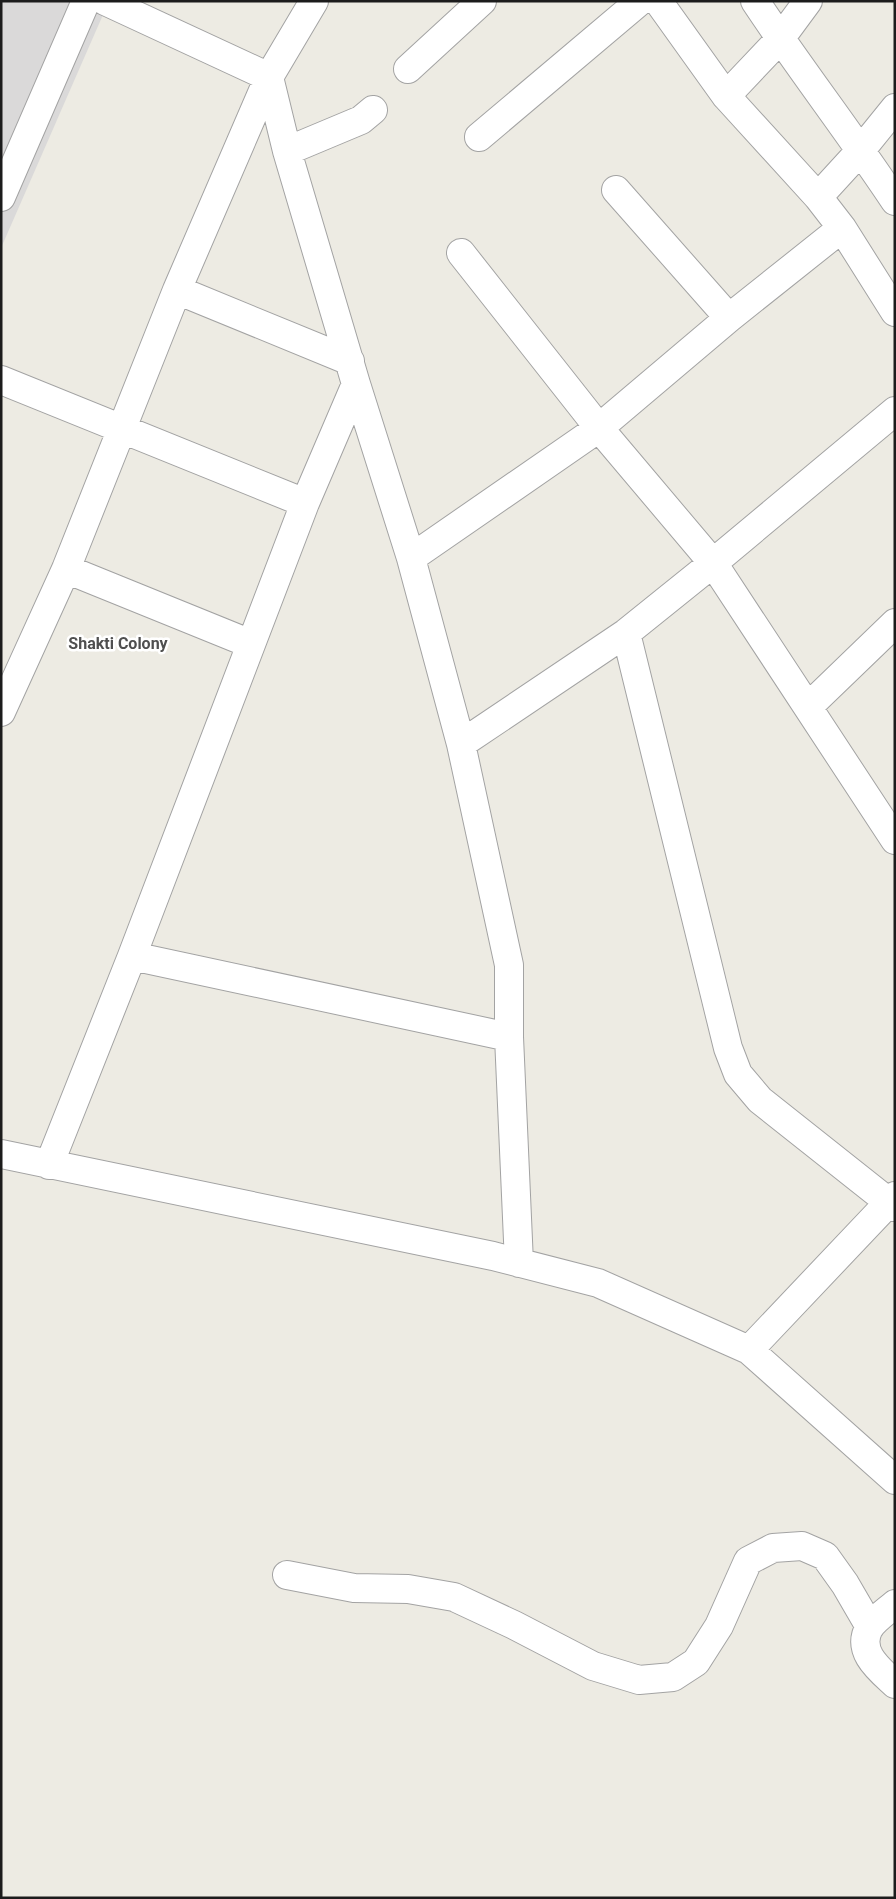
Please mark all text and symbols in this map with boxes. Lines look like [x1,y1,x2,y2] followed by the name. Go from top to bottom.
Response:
[68,634,169,653] district label: Shakti Colony

